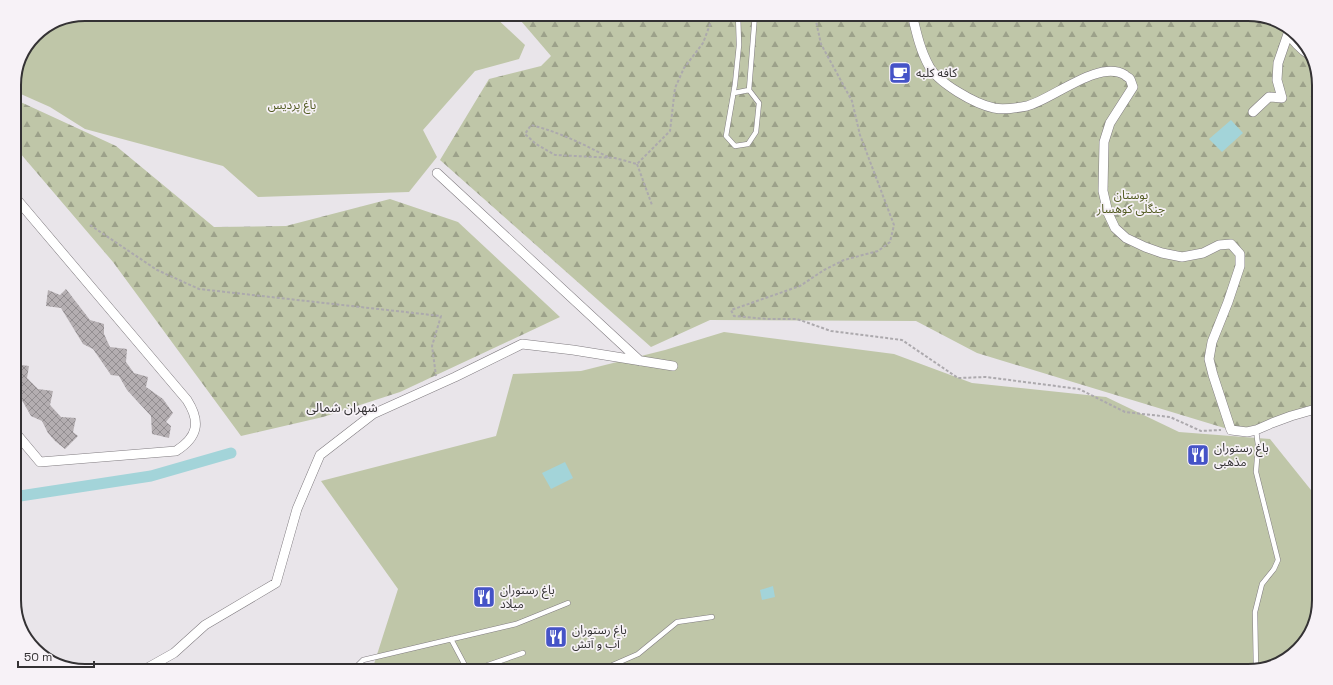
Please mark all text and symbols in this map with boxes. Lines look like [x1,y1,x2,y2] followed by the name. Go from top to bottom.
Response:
[887,60,913,86] cafe icon: کافه کلبه
[916,65,958,81] place label: کافه کلبه
[268,97,316,114] park label: باغ پردیس
[1096,187,1165,217] park label: بوستان جنگلی کوهسار
[306,399,378,416] district label: شهران شمالی
[1214,440,1269,470] place label: باغ رستوران مذهبی
[1185,442,1211,468] restaurant icon: باغ رستوران مذهبی
[500,582,555,612] place label: باغ رستوران میلاد
[471,584,497,610] restaurant icon: باغ رستوران میلاد
[572,622,627,652] place label: باغ رستوران آب و آتش
[543,624,569,650] restaurant icon: باغ رستوران آب و آتش
[18,643,94,669] scale bar
[24,649,52,665] text: 50 m

